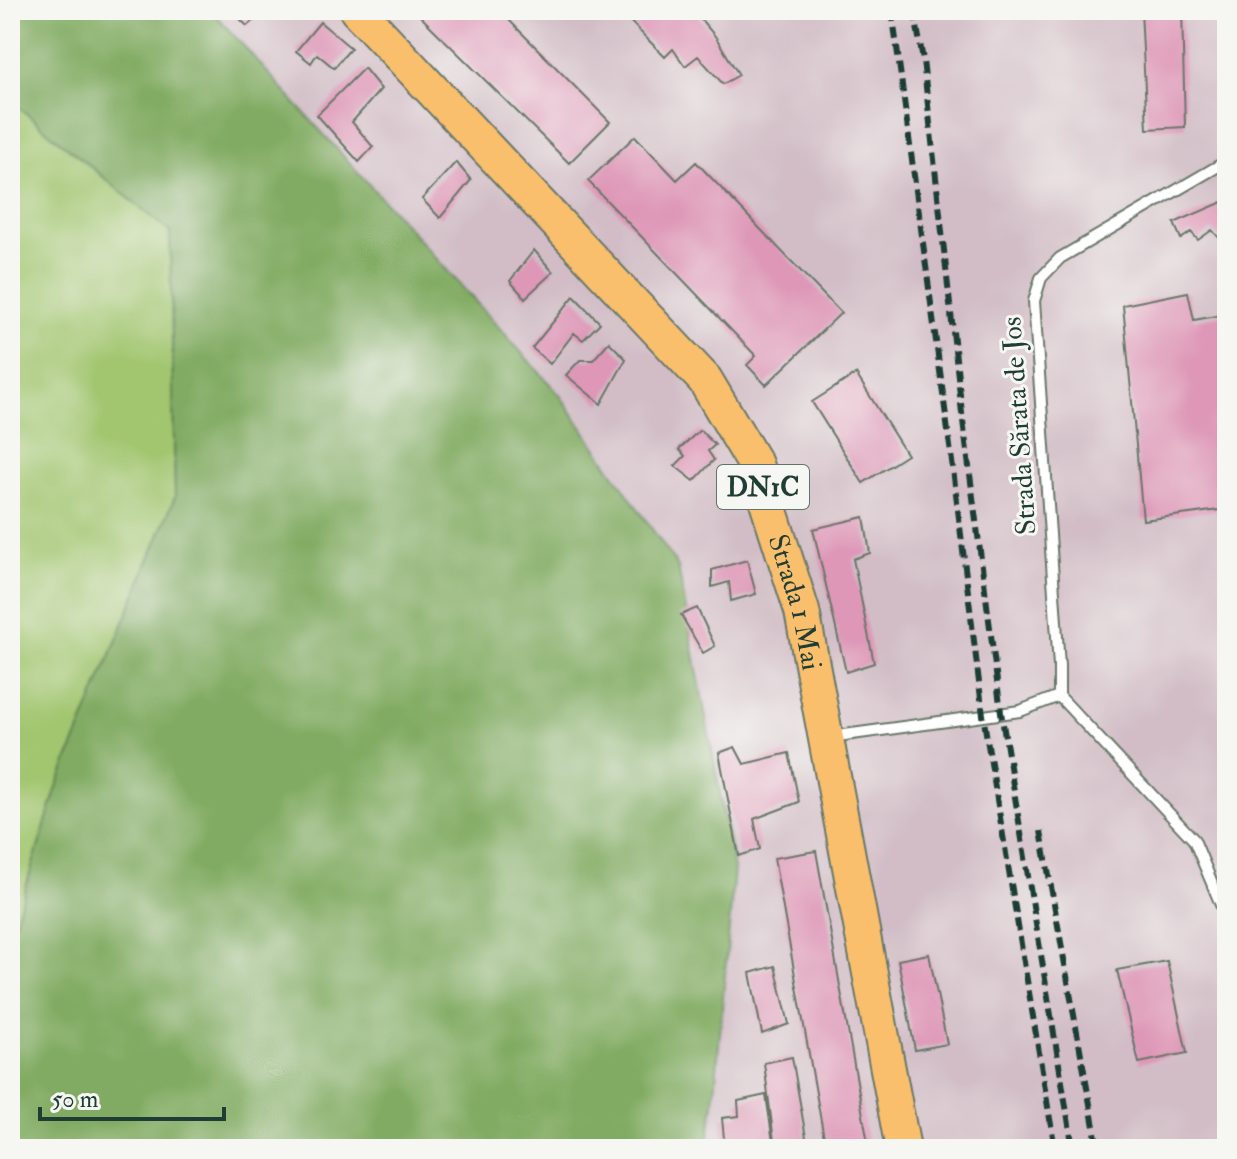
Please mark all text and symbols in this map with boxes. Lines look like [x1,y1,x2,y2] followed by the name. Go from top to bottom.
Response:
[994,316,1045,536] street label: Strada Sărata de Jos
[717,465,809,509] road number: DN1C
[760,530,829,673] street label: Strada 1 Mai
[40,1071,224,1121] scale bar
[52,1084,99,1115] text: 50 m

